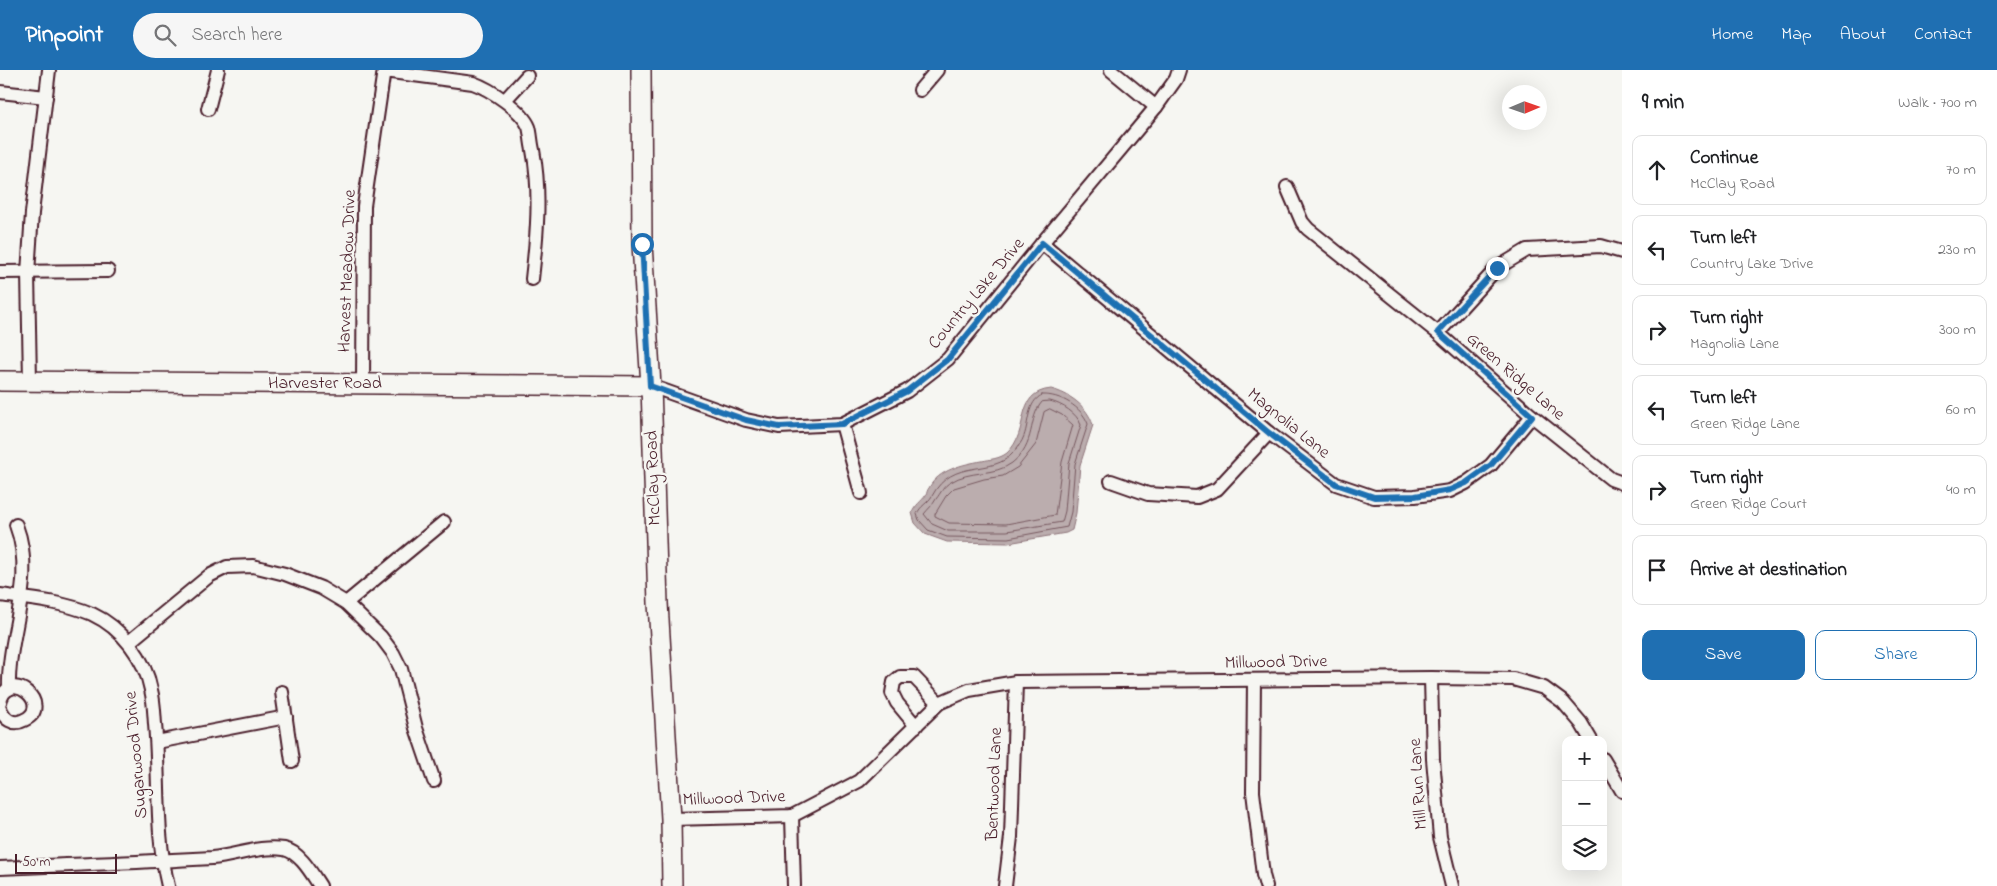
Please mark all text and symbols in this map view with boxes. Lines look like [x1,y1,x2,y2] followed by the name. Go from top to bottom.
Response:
[133,13,483,58] search box
[25,18,103,53] text: Pinpoint
[151,21,179,49] icon: search
[191,22,282,49] text: Search here
[1712,22,1753,48] text: Home
[1781,22,1812,48] text: Map
[1840,22,1886,48] text: About
[1914,22,1972,48] text: Contact
[1502,85,1547,130] north arrow
[1642,88,1684,118] text: 9 min
[1898,91,1977,115] text: Walk · 700 m
[1690,145,1758,172] text: Continue
[1643,156,1671,184] icon: ahead
[1946,158,1976,182] text: 70 m
[1690,172,1775,196] text: McClay Road
[332,188,364,353] street label: Harvest Meadow Drive
[1690,225,1757,252] text: Turn left
[922,232,1032,356] street label: Country Lake Drive
[631,233,654,256] route start
[1643,236,1671,264] icon: left
[1938,238,1976,262] text: 230 m
[1690,252,1813,276] text: Country Lake Drive
[1486,257,1509,280] route end
[1690,305,1763,332] text: Turn right
[1643,316,1671,344] icon: right
[1939,318,1976,342] text: 300 m
[1459,327,1571,429] street label: Green Ridge Lane
[1690,332,1779,356] text: Magnolia Lane
[268,371,382,397] street label: Harvester Road
[1240,382,1336,467] street label: Magnolia Lane
[1690,385,1757,412] text: Turn left
[1643,396,1671,424] icon: left
[1946,398,1976,422] text: 60 m
[1690,412,1800,436] text: Green Ridge Lane
[639,430,669,526] street label: McClay Road
[1690,465,1763,492] text: Turn right
[1643,476,1671,504] icon: right
[1946,478,1976,502] text: 40 m
[1690,492,1807,516] text: Green Ridge Court
[1643,556,1671,584] icon: arrive
[1690,557,1847,584] text: Arrive at destination
[1642,630,1805,680] button: Save
[1815,630,1977,680] button: Share
[1224,649,1329,677] street label: Millwood Drive
[118,689,157,820] street label: Sugarwood Drive
[980,726,1010,842] street label: Bentwood Lane
[1403,736,1435,831] street label: Mill Run Lane
[1562,736,1607,871] map controls
[1562,736,1607,781] button: +
[1562,781,1607,826] button: −
[682,784,787,814] street label: Millwood Drive
[1562,826,1607,871] button: layers
[15,851,118,874] scale bar
[22,852,50,873] text: 50 m

